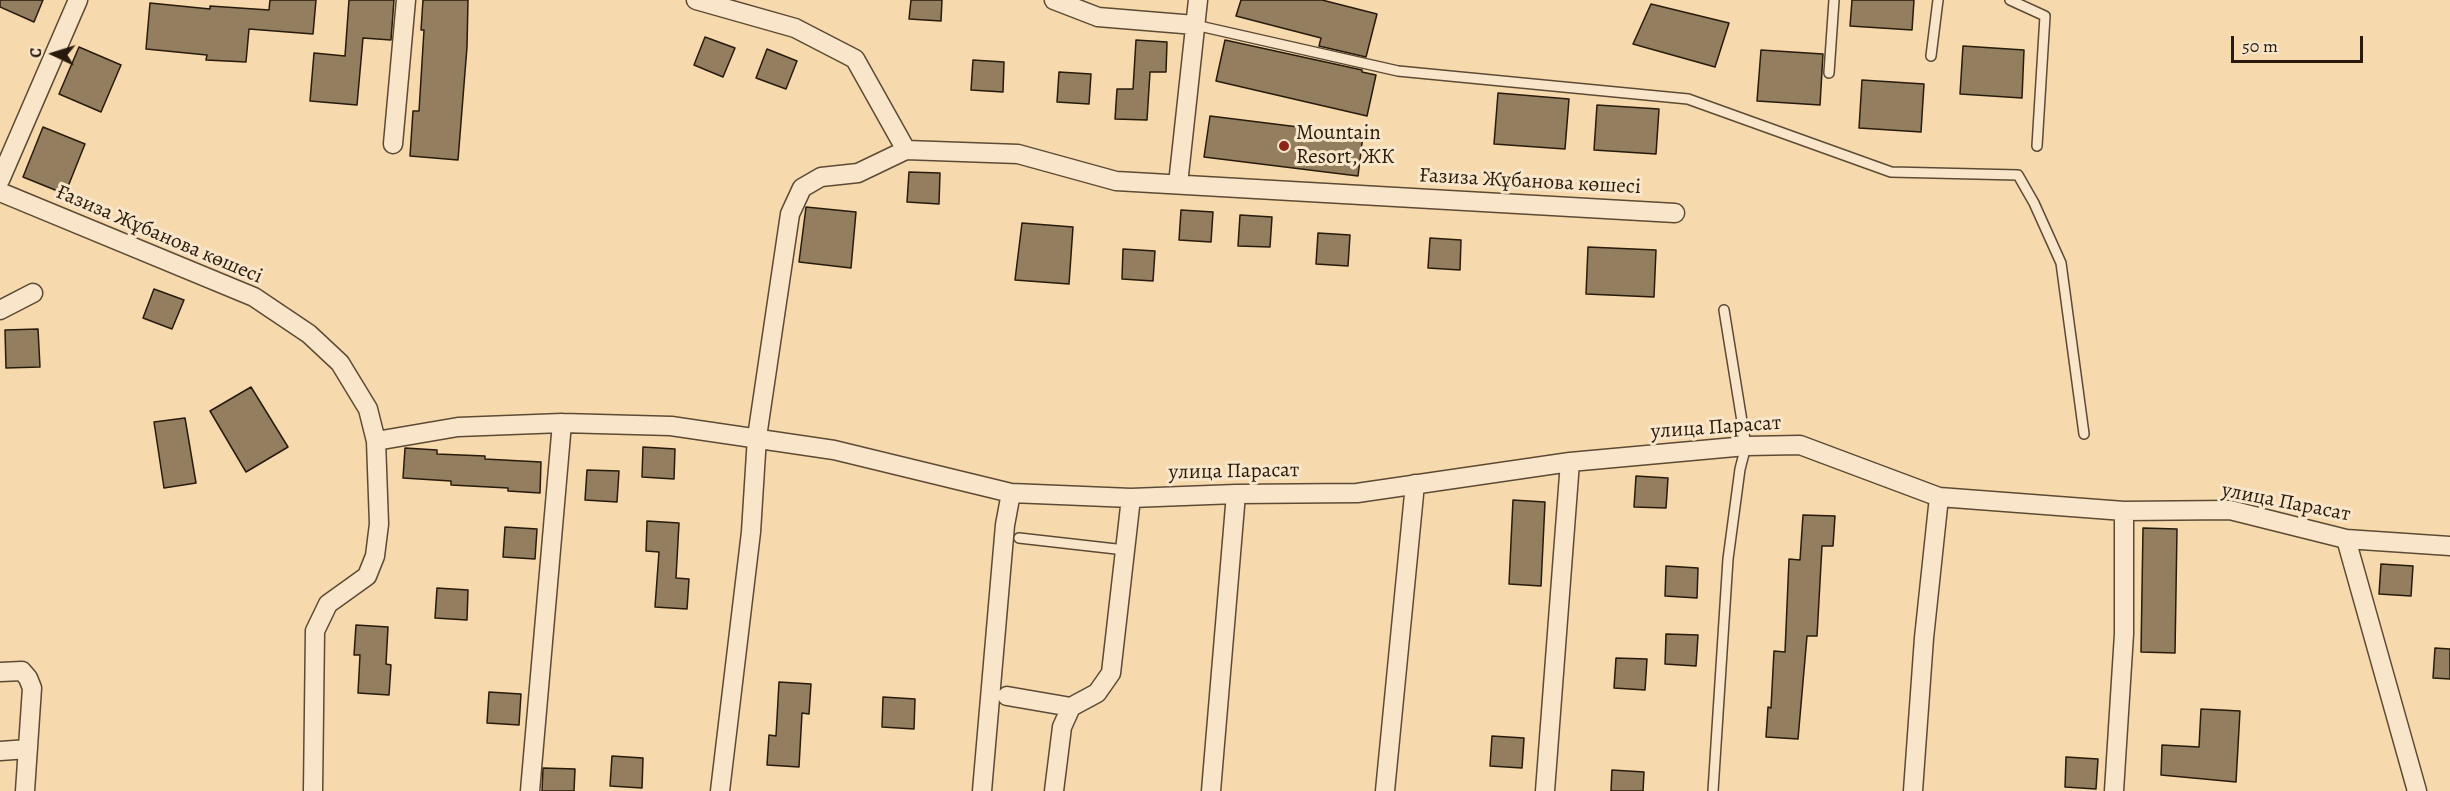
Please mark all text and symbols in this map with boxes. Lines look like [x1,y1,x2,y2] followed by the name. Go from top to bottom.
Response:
[24,24,84,84] north arrow
[2234,24,2366,62] scale bar
[2242,34,2278,58] text: 50 m
[25,47,47,58] text: С
[1296,121,1394,171] place label: Mountain Resort, ЖК
[1277,139,1291,153] marker: Mountain Resort, ЖК
[1418,164,1642,200] street label: Ғазиза Жұбанова көшесі
[52,180,266,290] street label: Ғазиза Жұбанова көшесі
[1650,411,1782,445] street label: улица Парасат
[1169,458,1299,486] street label: улица Парасат
[2220,478,2352,528] street label: улица Парасат

